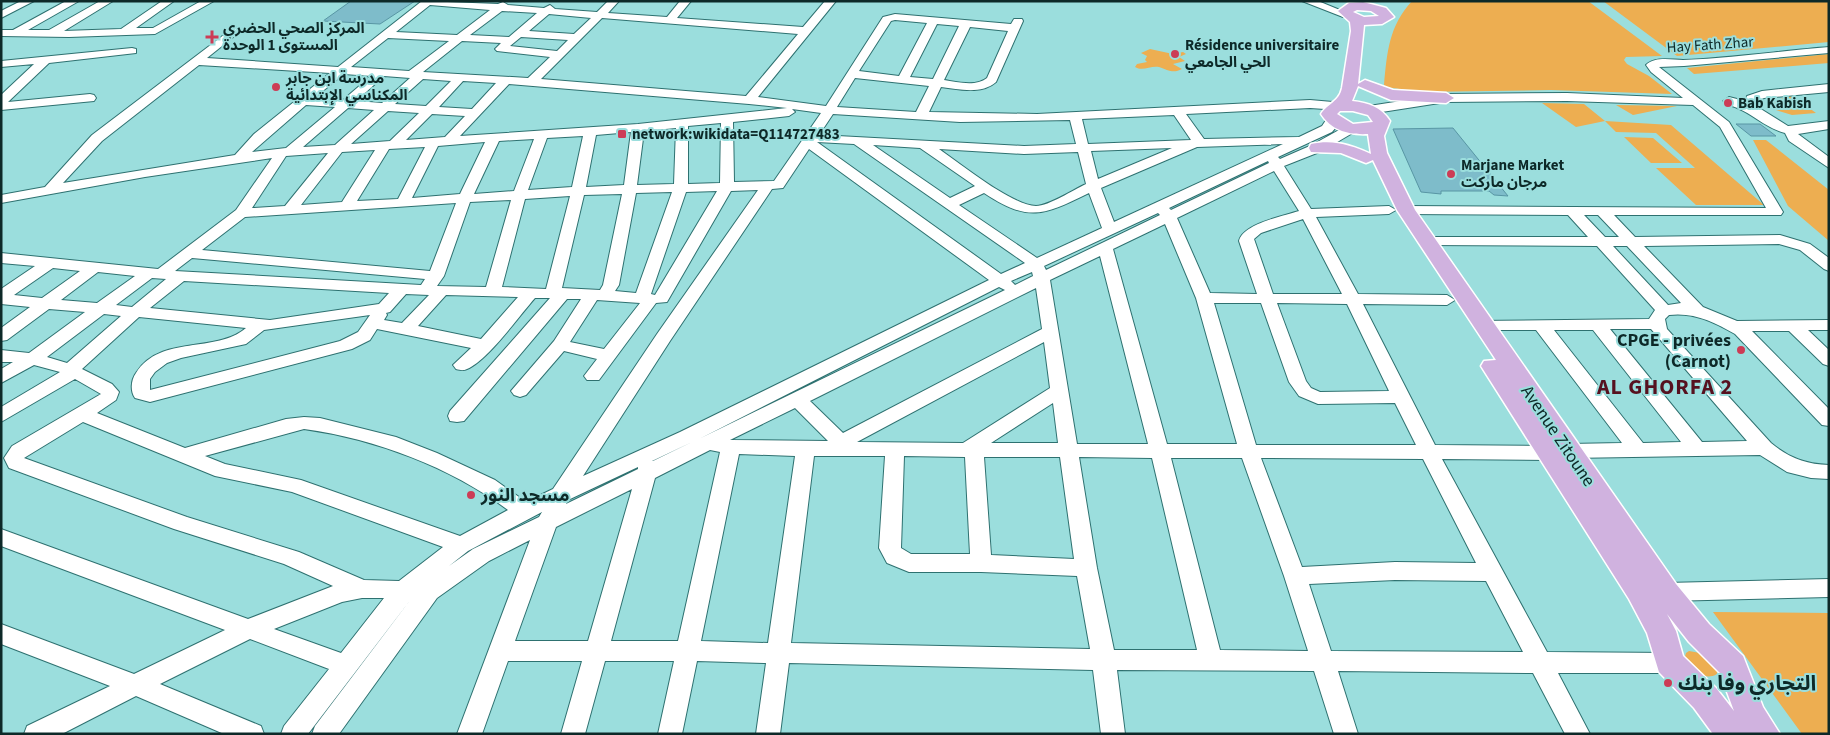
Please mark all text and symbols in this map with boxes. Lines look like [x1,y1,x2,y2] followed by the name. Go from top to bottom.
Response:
[223,18,365,56] place label: المركز الصحي الحضري المستوى 1 الوحدة
[205,30,219,44] marker: المركز الصحي الحضري المستوى 1 الوحدة
[1666,31,1755,59] street label: Hay Fath Zhar
[1185,35,1340,73] place label: Résidence universitaire الحي الجامعي
[1169,48,1181,60] marker: Résidence universitaire الحي الجامعي
[285,68,408,106] place label: مدرسة ابن جابر المكناسي الإبتدائية
[270,81,282,93] marker: مدرسة ابن جابر المكناسي الإبتدائية
[1738,93,1812,114] place label: Bab Kabish
[1722,97,1734,109] marker: Bab Kabish
[632,124,840,145] place label: network:wikidata=Q114727483
[616,128,628,140] marker: network:wikidata=Q114727483
[1461,155,1564,193] place label: Marjane Market مرجان ماركت
[1445,168,1457,180] marker: Marjane Market مرجان ماركت
[1617,328,1731,374] place label: CPGE - privées (Carnot)
[1735,344,1747,356] marker: CPGE - privées (Carnot)
[1596,371,1733,403] district label: AL GHORFA 2
[1515,380,1601,492] street label: Avenue Zitoune
[480,483,569,508] place label: مسجد النور
[465,489,477,501] marker: مسجد النور
[1678,668,1816,700] place label: التجاري وفا بنك
[1662,677,1674,689] marker: التجاري وفا بنك

